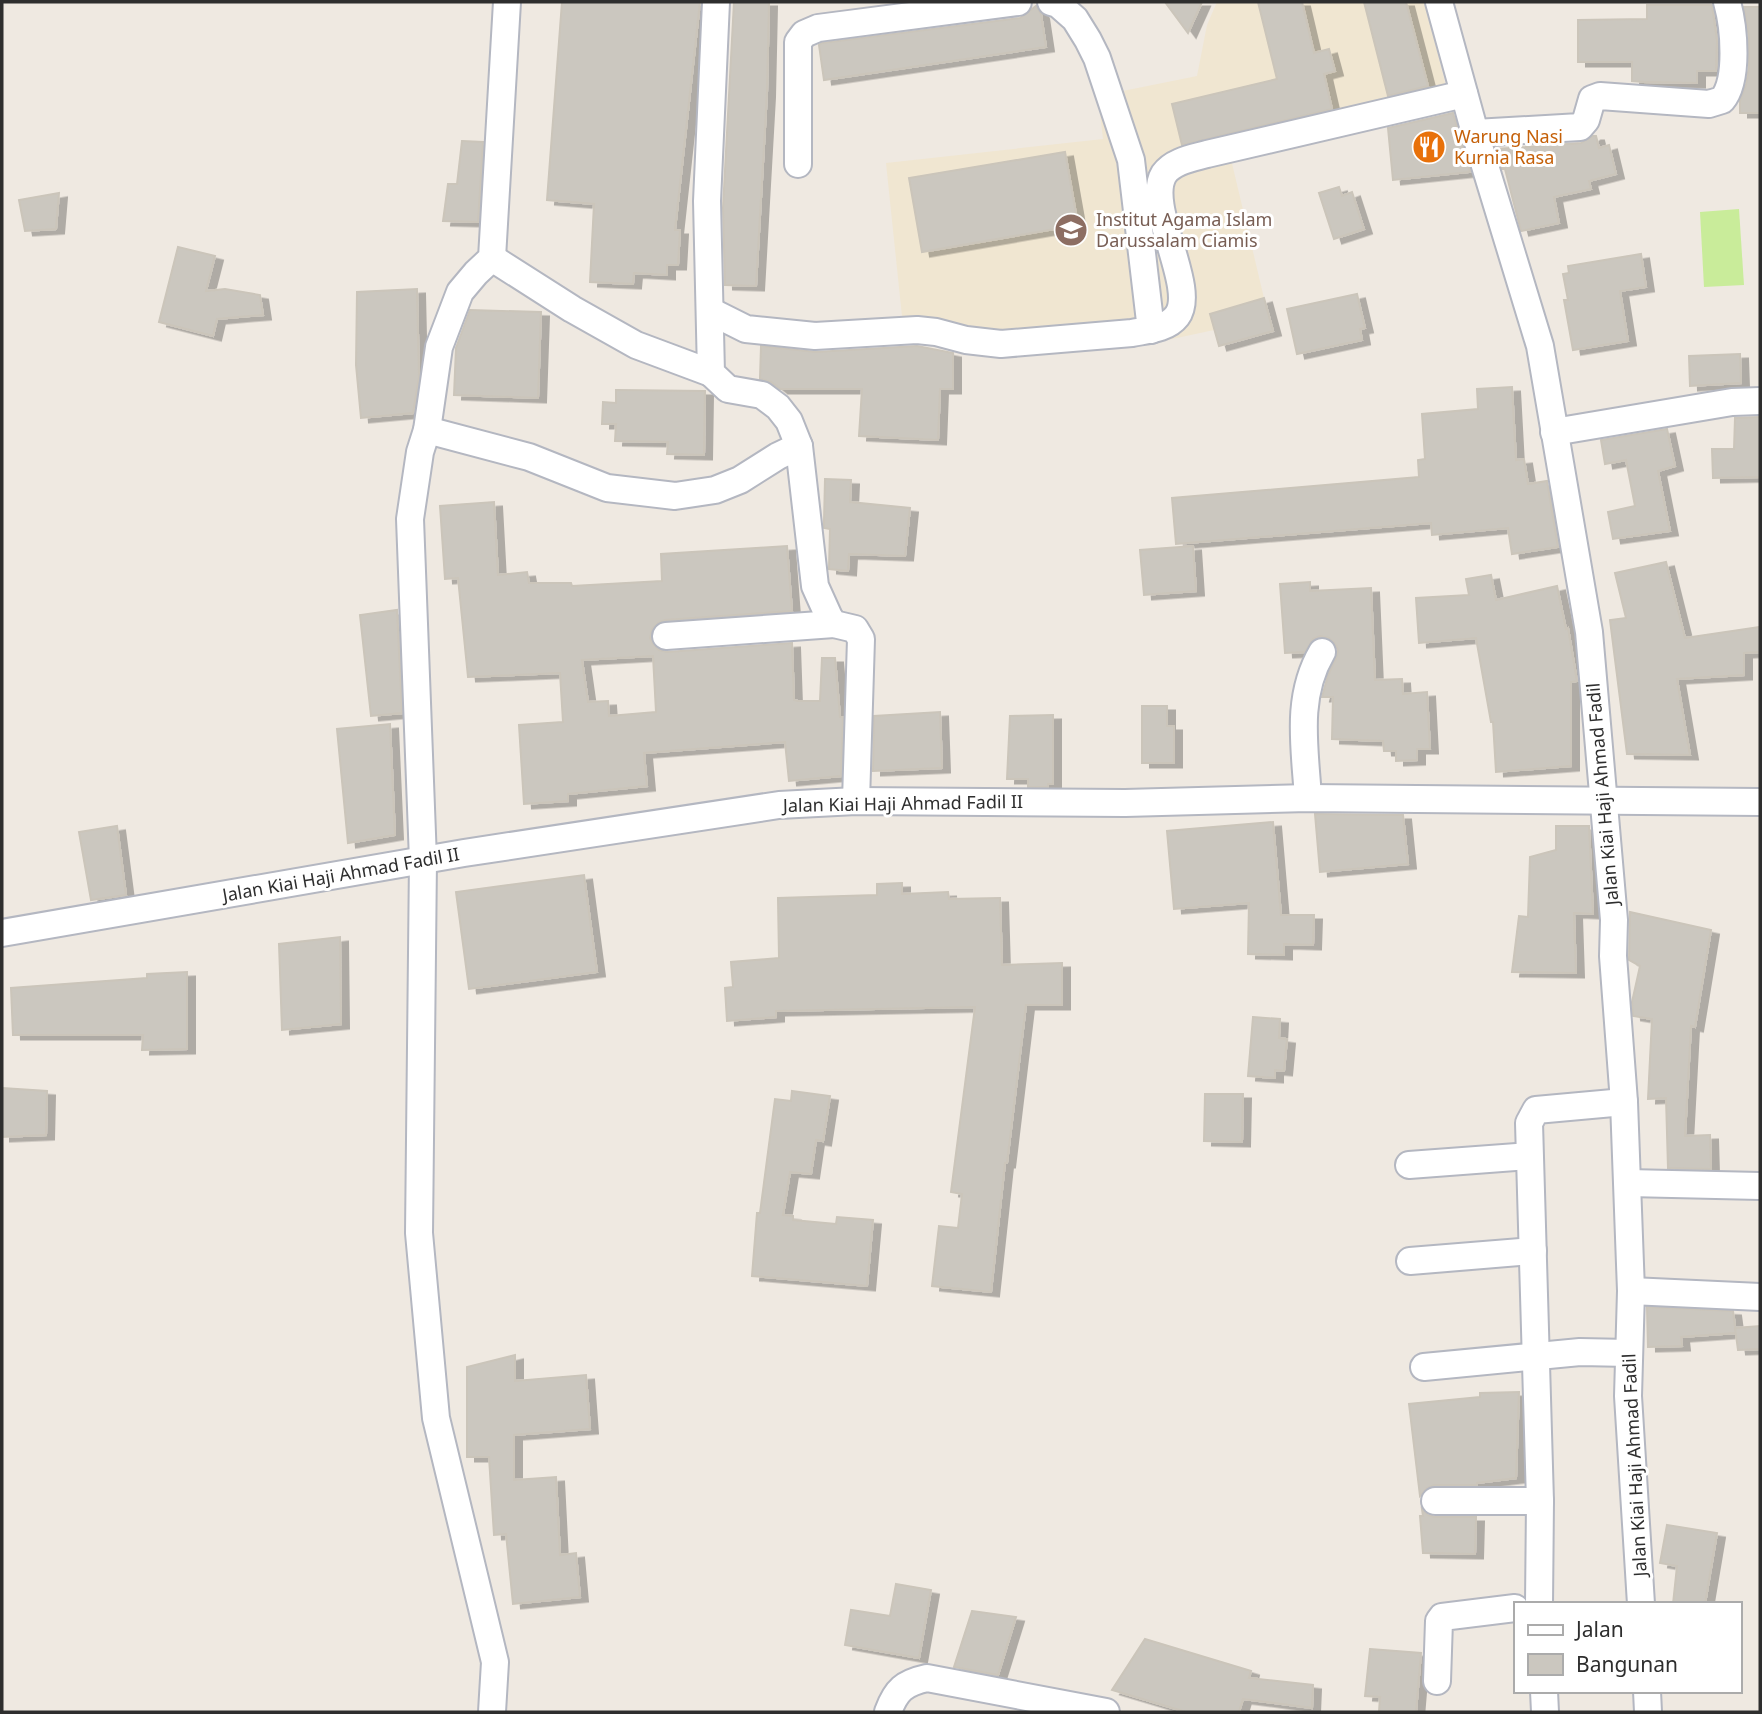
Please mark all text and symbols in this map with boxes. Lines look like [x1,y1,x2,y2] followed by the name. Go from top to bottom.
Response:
[1454,124,1563,169] place label: Warung Nasi Kurnia Rasa
[1410,128,1448,166] restaurant icon: Warung Nasi Kurnia Rasa
[1096,207,1272,252] place label: Institut Agama Islam Darussalam Ciamis
[1052,211,1090,249] school or university icon: Institut Agama Islam Darussalam Ciamis
[1580,682,1624,908] street label: Jalan Kiai Haji Ahmad Fadil
[781,789,1023,817] street label: Jalan Kiai Haji Ahmad Fadil II
[219,841,461,907] street label: Jalan Kiai Haji Ahmad Fadil II
[1616,1353,1652,1579] street label: Jalan Kiai Haji Ahmad Fadil
[1514,1602,1741,1693] legend
[1574,1615,1624,1643] text: Jalan
[1576,1650,1678,1678] text: Bangunan

